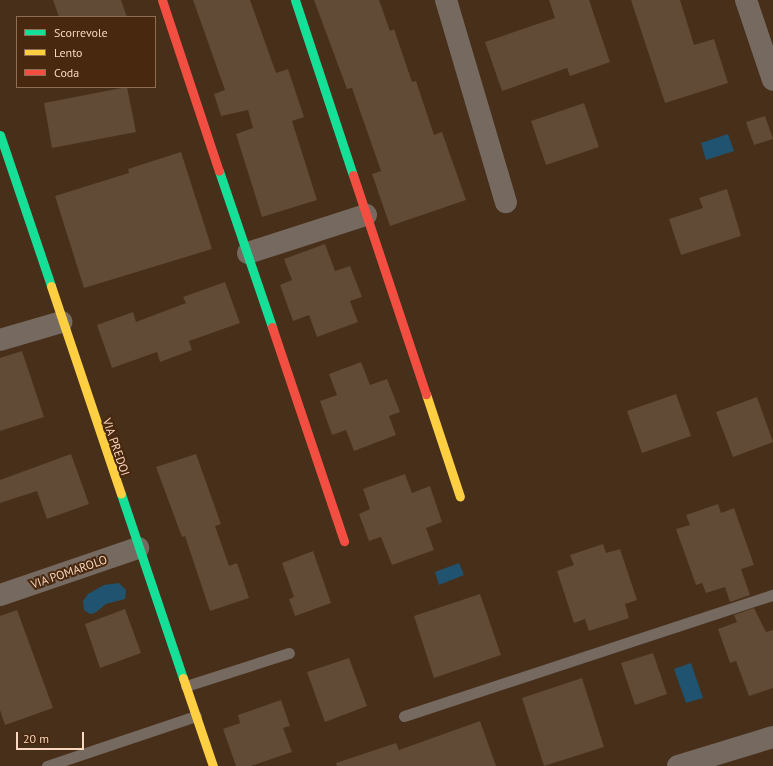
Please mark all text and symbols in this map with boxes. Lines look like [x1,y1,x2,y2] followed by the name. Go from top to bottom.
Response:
[16,16,156,88] legend
[54,25,108,40] text: Scorrevole
[54,45,83,60] text: Lento
[54,65,79,80] text: Coda
[99,416,133,478] street label: VIA PREDOI
[29,552,109,592] street label: VIA POMAROLO
[18,724,86,750] scale bar
[23,731,49,746] text: 20 m

